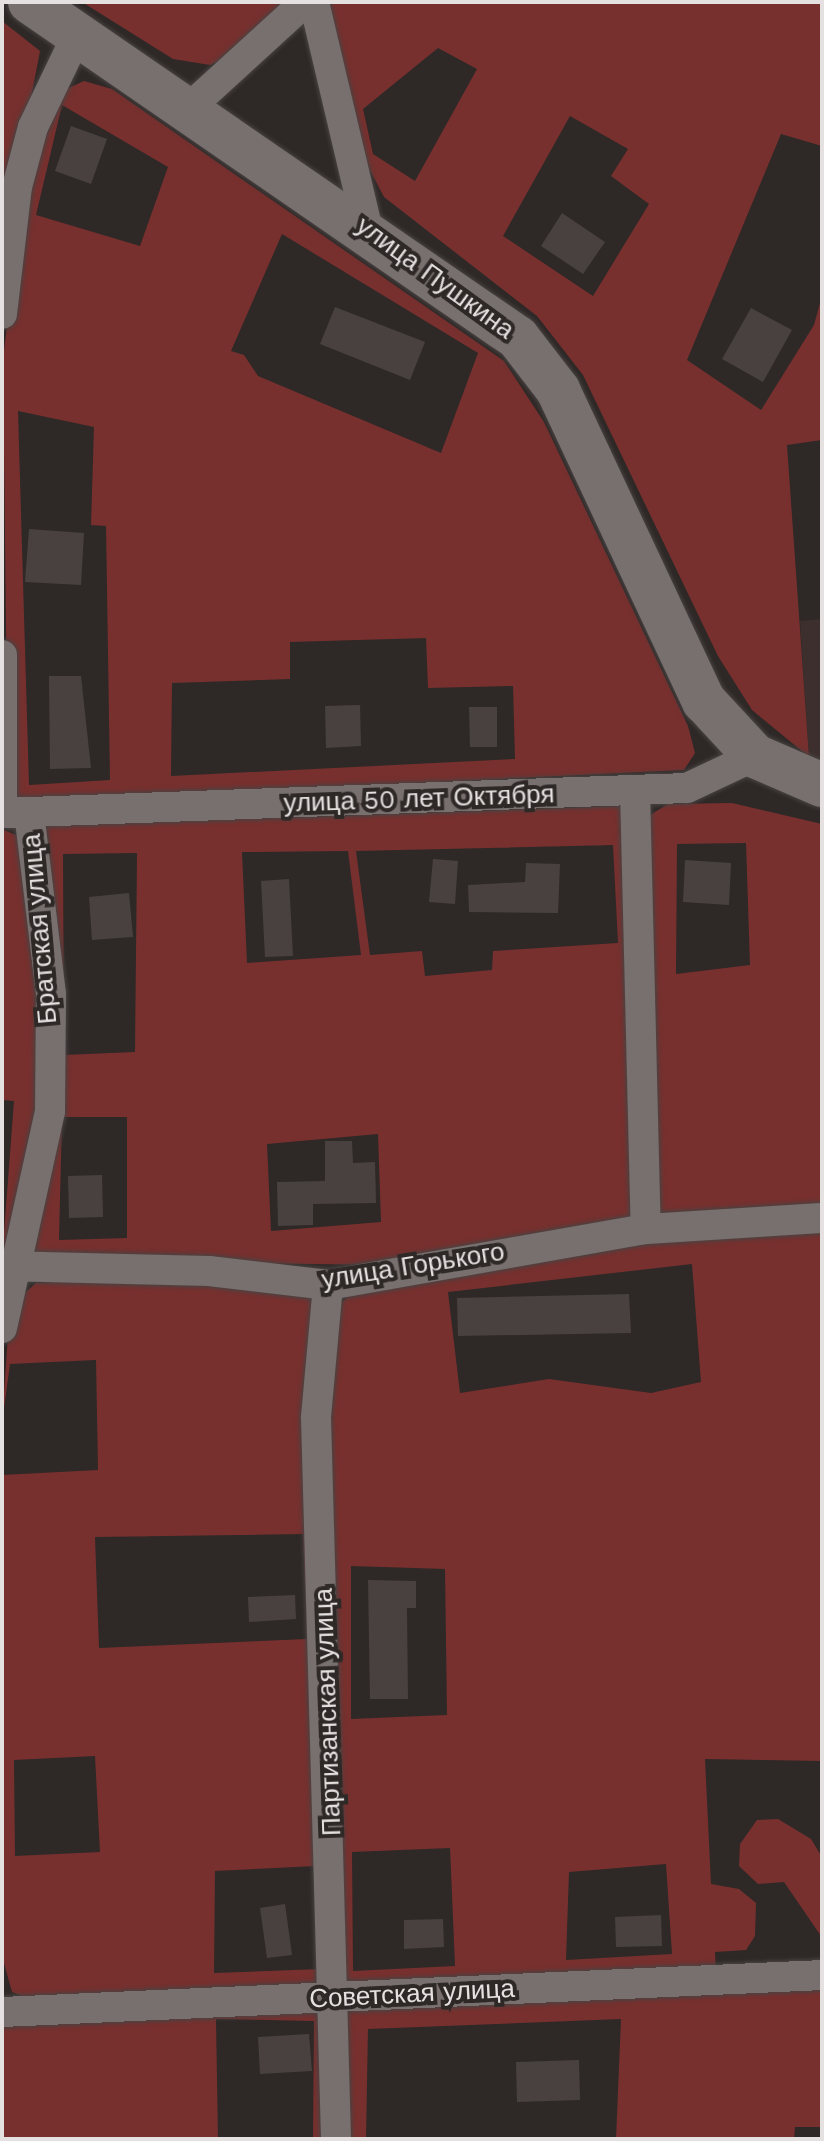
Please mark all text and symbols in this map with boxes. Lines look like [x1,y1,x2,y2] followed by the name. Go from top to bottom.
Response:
[350,210,520,346] street label: улица Пушкина
[283,779,555,819] street label: улица 50 лет Октября
[16,833,64,1025] street label: Братская улица
[319,1236,507,1296] street label: улица Горького
[308,1588,348,1836] street label: Партизанская улица
[308,1973,516,2015] street label: Советская улица

